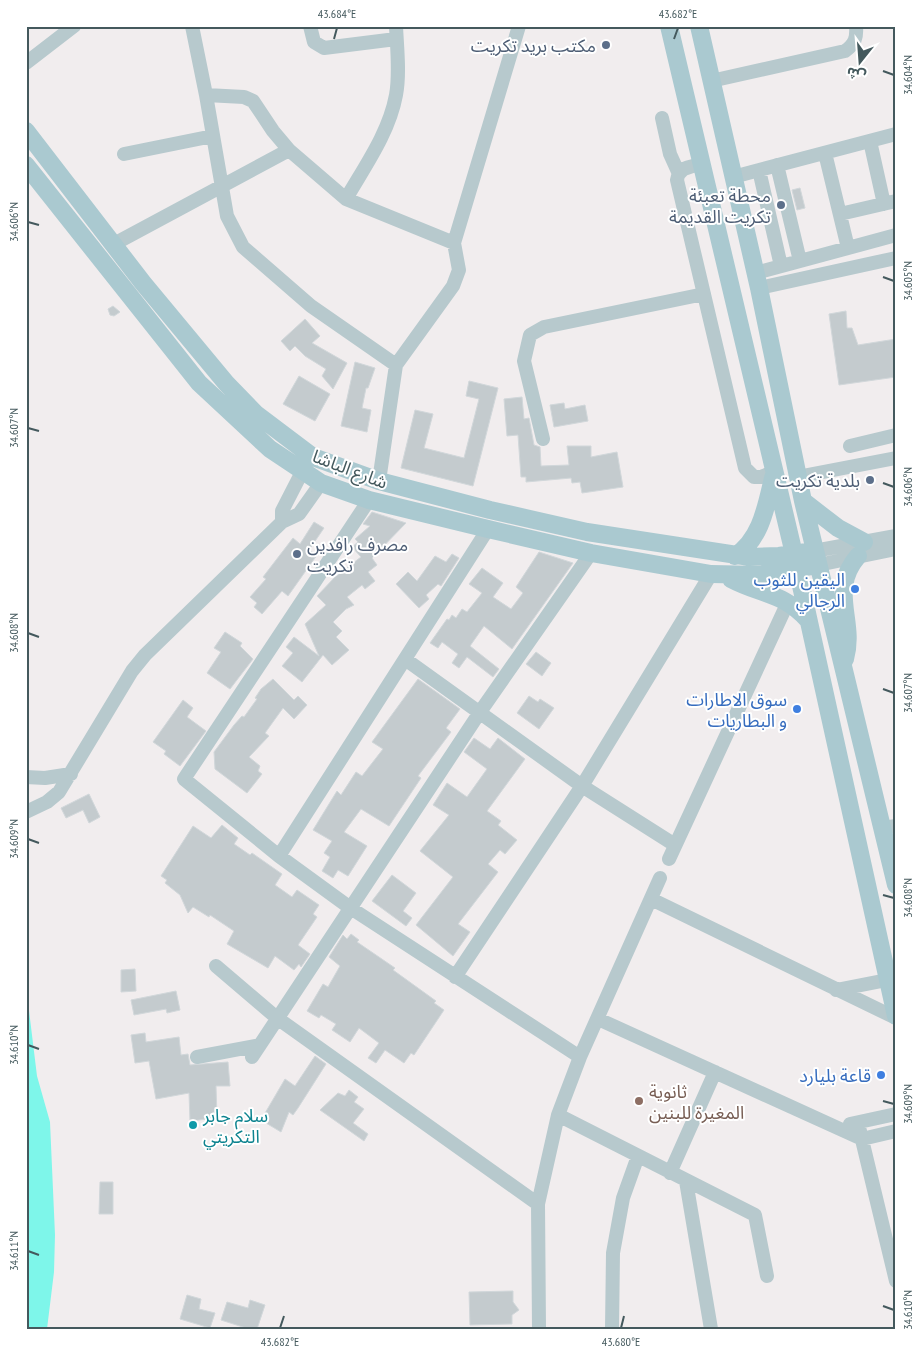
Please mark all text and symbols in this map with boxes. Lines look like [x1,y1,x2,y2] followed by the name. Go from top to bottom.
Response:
[318,6,356,21] text: 43.684°E
[659,6,697,21] text: 43.682°E
[471,34,596,57] place label: مكتب بريد تكريت
[834,38,884,88] north arrow
[600,39,612,51] marker: مكتب بريد تكريت
[900,55,915,95] text: 34.604°N
[844,63,868,86] text: ش
[669,184,771,228] place label: محطة تعبئة تكريت القديمة
[775,199,787,211] marker: محطة تعبئة تكريت القديمة
[6,202,21,242] text: 34.606°N
[900,261,915,301] text: 34.605°N
[6,408,21,448] text: 34.607°N
[308,444,391,497] street label: شارع الباشا
[900,467,915,507] text: 34.606°N
[776,469,860,492] place label: بلدية تكريت
[864,474,876,486] marker: بلدية تكريت
[307,533,408,577] place label: مصرف رافدين تكريت
[291,548,303,560] marker: مصرف رافدين تكريت
[754,568,845,614] place label: اليقين للثوب الرجالي
[849,583,861,595] marker: اليقين للثوب الرجالي
[6,613,21,653] text: 34.608°N
[900,673,915,713] text: 34.607°N
[686,688,787,732] place label: سوق الاطارات و البطاريات
[791,703,803,715] marker: سوق الاطارات و البطاريات
[6,819,21,859] text: 34.609°N
[900,878,915,918] text: 34.608°N
[6,1025,21,1065] text: 34.610°N
[799,1064,871,1087] place label: قاعة بليارد
[875,1069,887,1081] marker: قاعة بليارد
[649,1080,744,1124] place label: ثانوية المغيرة للبنين
[900,1084,915,1124] text: 34.609°N
[633,1095,645,1107] marker: ثانوية المغيرة للبنين
[202,1104,268,1150] place label: سلام جابر التكريتي
[187,1119,199,1131] marker: سلام جابر التكريتي
[6,1231,21,1271] text: 34.611°N
[900,1290,915,1330] text: 34.610°N
[261,1334,299,1349] text: 43.682°E
[602,1334,640,1349] text: 43.680°E

